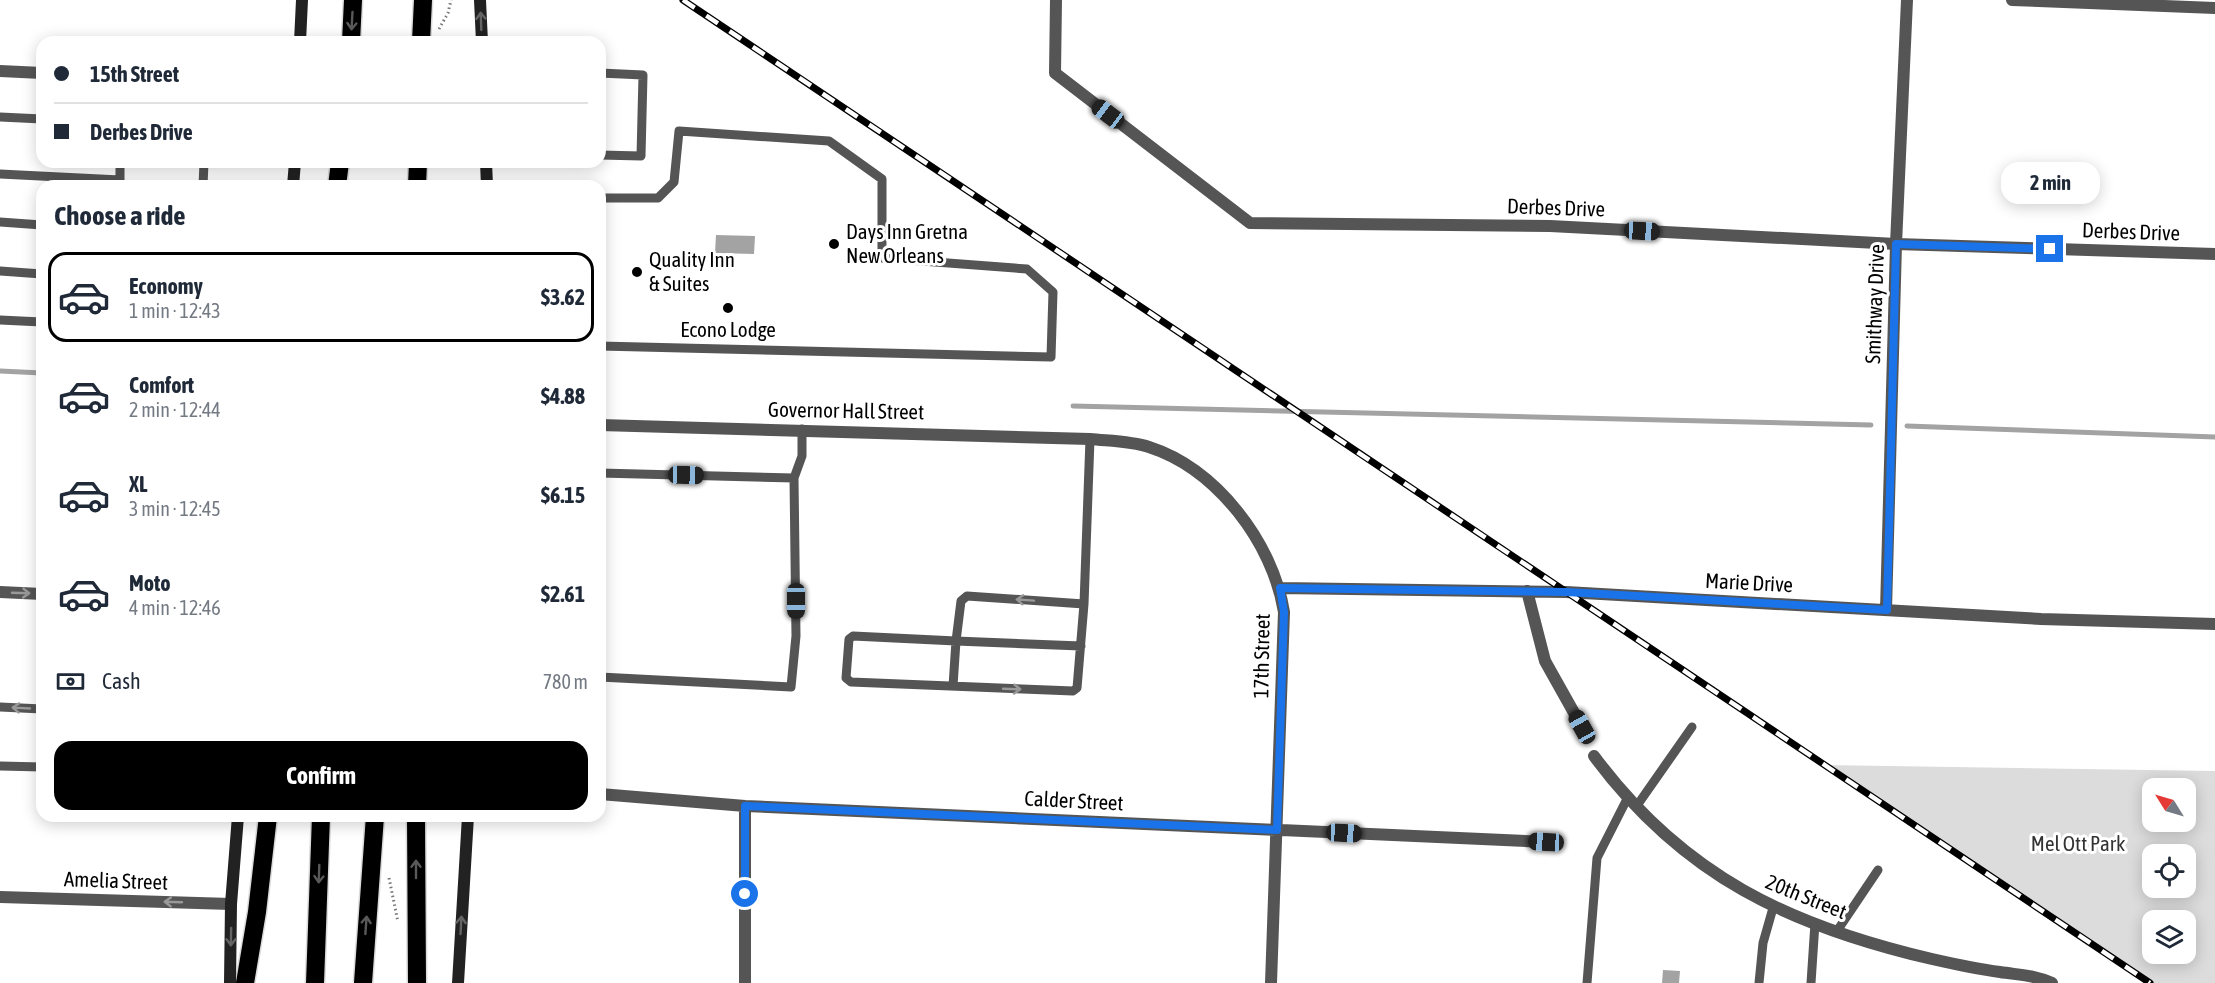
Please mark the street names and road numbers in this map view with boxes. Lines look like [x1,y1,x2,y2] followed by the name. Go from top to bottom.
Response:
[1507,193,1605,221] street label: Derbes Drive
[2082,217,2180,245] street label: Derbes Drive
[1860,244,1888,364] street label: Smithway Drive
[768,397,924,423] street label: Governor Hall Street
[1704,568,1794,596] street label: Marie Drive
[1248,613,1274,699] street label: 17th Street
[1024,785,1124,815] street label: Calder Street
[64,866,168,894] street label: Amelia Street
[1763,869,1850,923] street label: 20th Street

